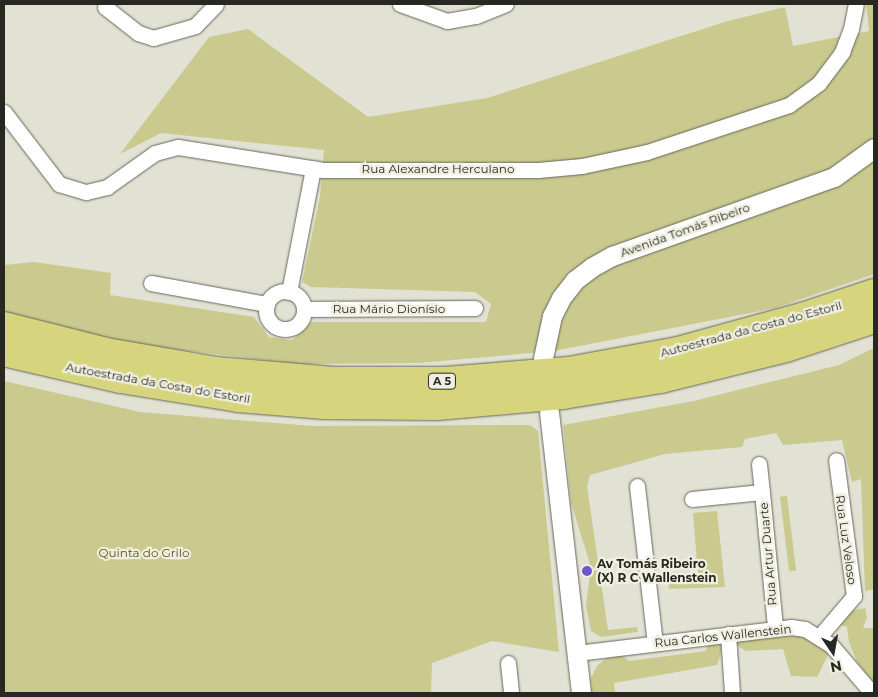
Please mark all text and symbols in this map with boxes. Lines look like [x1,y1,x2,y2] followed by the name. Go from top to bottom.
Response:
[362,162,514,176] street label: Rua Alexandre Herculano
[618,200,752,260] street label: Avenida Tomás Ribeiro
[659,298,843,360] street label: Autoestrada da Costa do Estoril
[333,302,445,316] street label: Rua Mário Dionísio
[65,360,251,406] street label: Autoestrada da Costa do Estoril
[427,372,457,390] road number: A 5
[833,494,859,586] street label: Rua Luz Veloso
[756,502,780,606] street label: Rua Artur Duarte
[98,546,190,560] park label: Quinta do Grilo
[597,557,716,585] place label: Av Tomás Ribeiro (X) R C Wallenstein
[581,565,593,577] marker: Av Tomás Ribeiro (X) R C Wallenstein
[654,622,792,650] street label: Rua Carlos Wallenstein
[808,627,858,677] north arrow
[829,657,844,677] text: N

